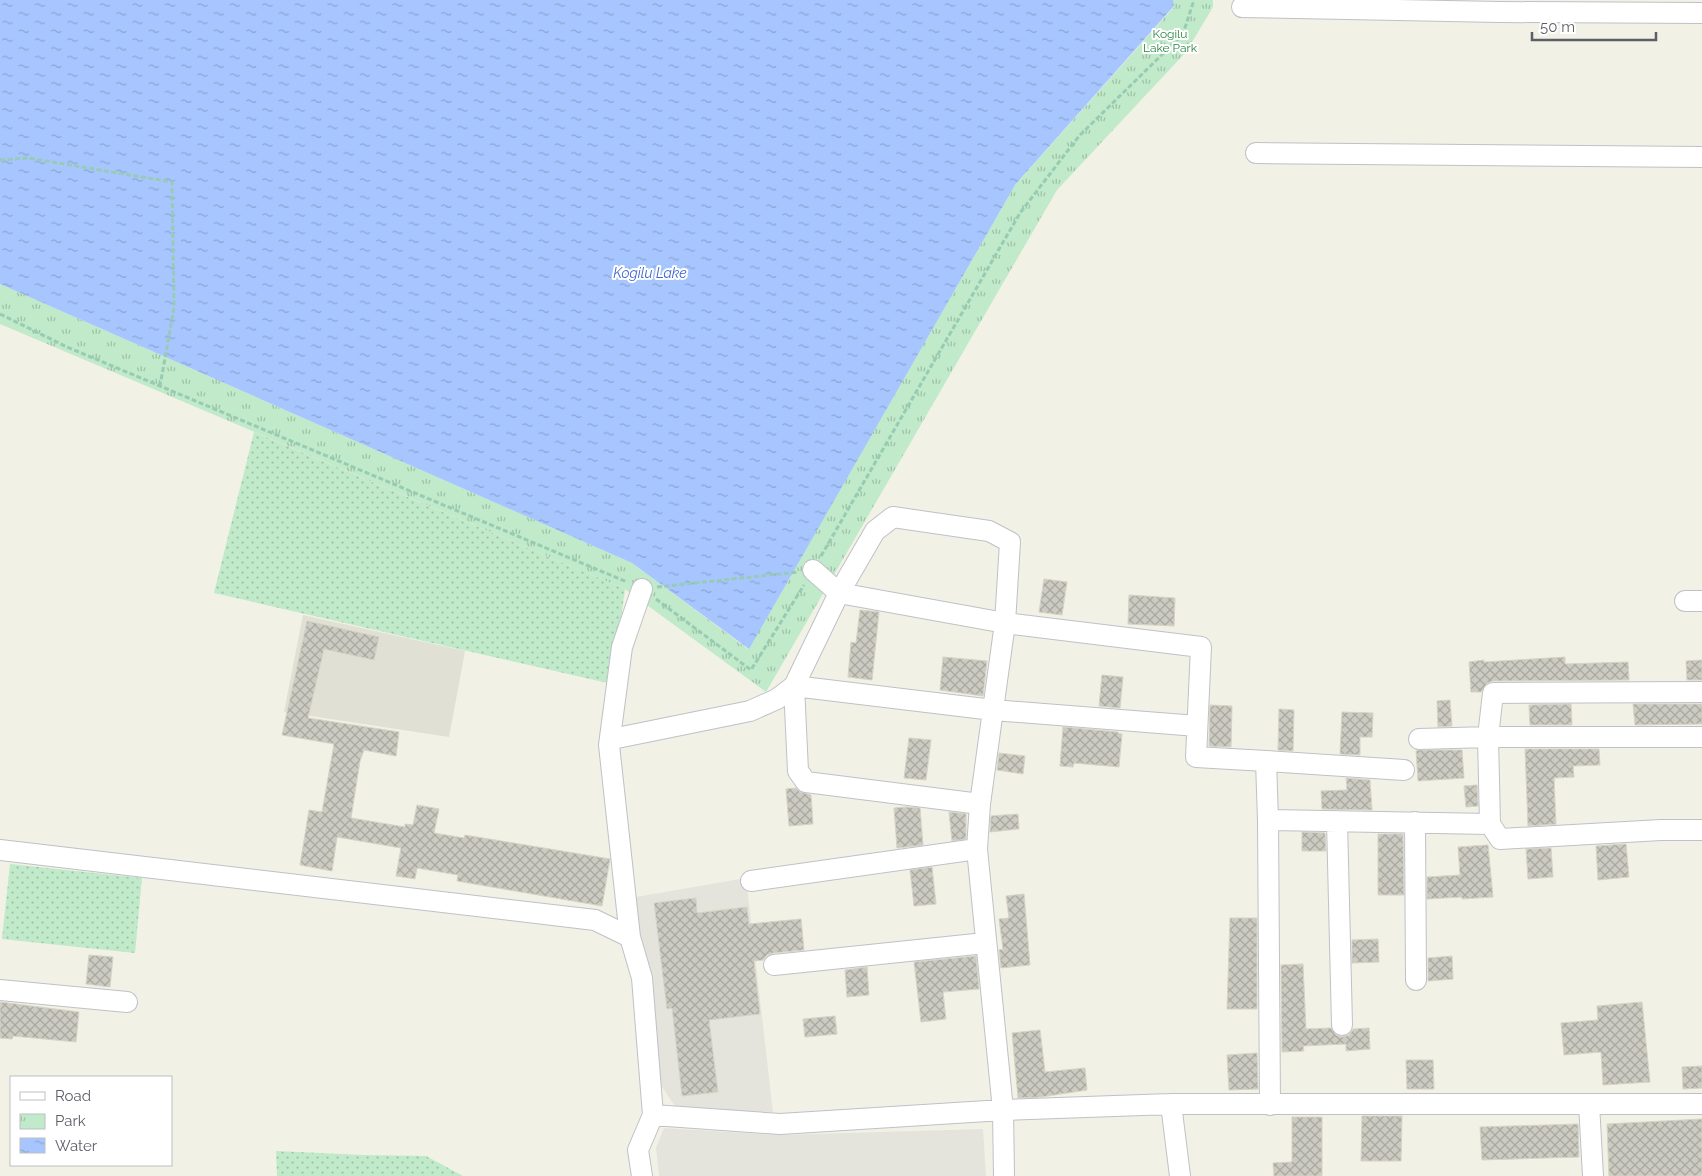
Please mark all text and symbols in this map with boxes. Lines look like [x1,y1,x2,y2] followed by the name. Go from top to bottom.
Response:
[1532,10,1656,42] scale bar
[1540,18,1575,36] text: 50 m
[1143,27,1198,55] park label: Kogilu Lake Park
[613,265,687,281] water label: Kogilu Lake
[10,1076,172,1166] legend
[55,1087,91,1105] text: Road
[55,1112,86,1130] text: Park
[55,1137,98,1155] text: Water

